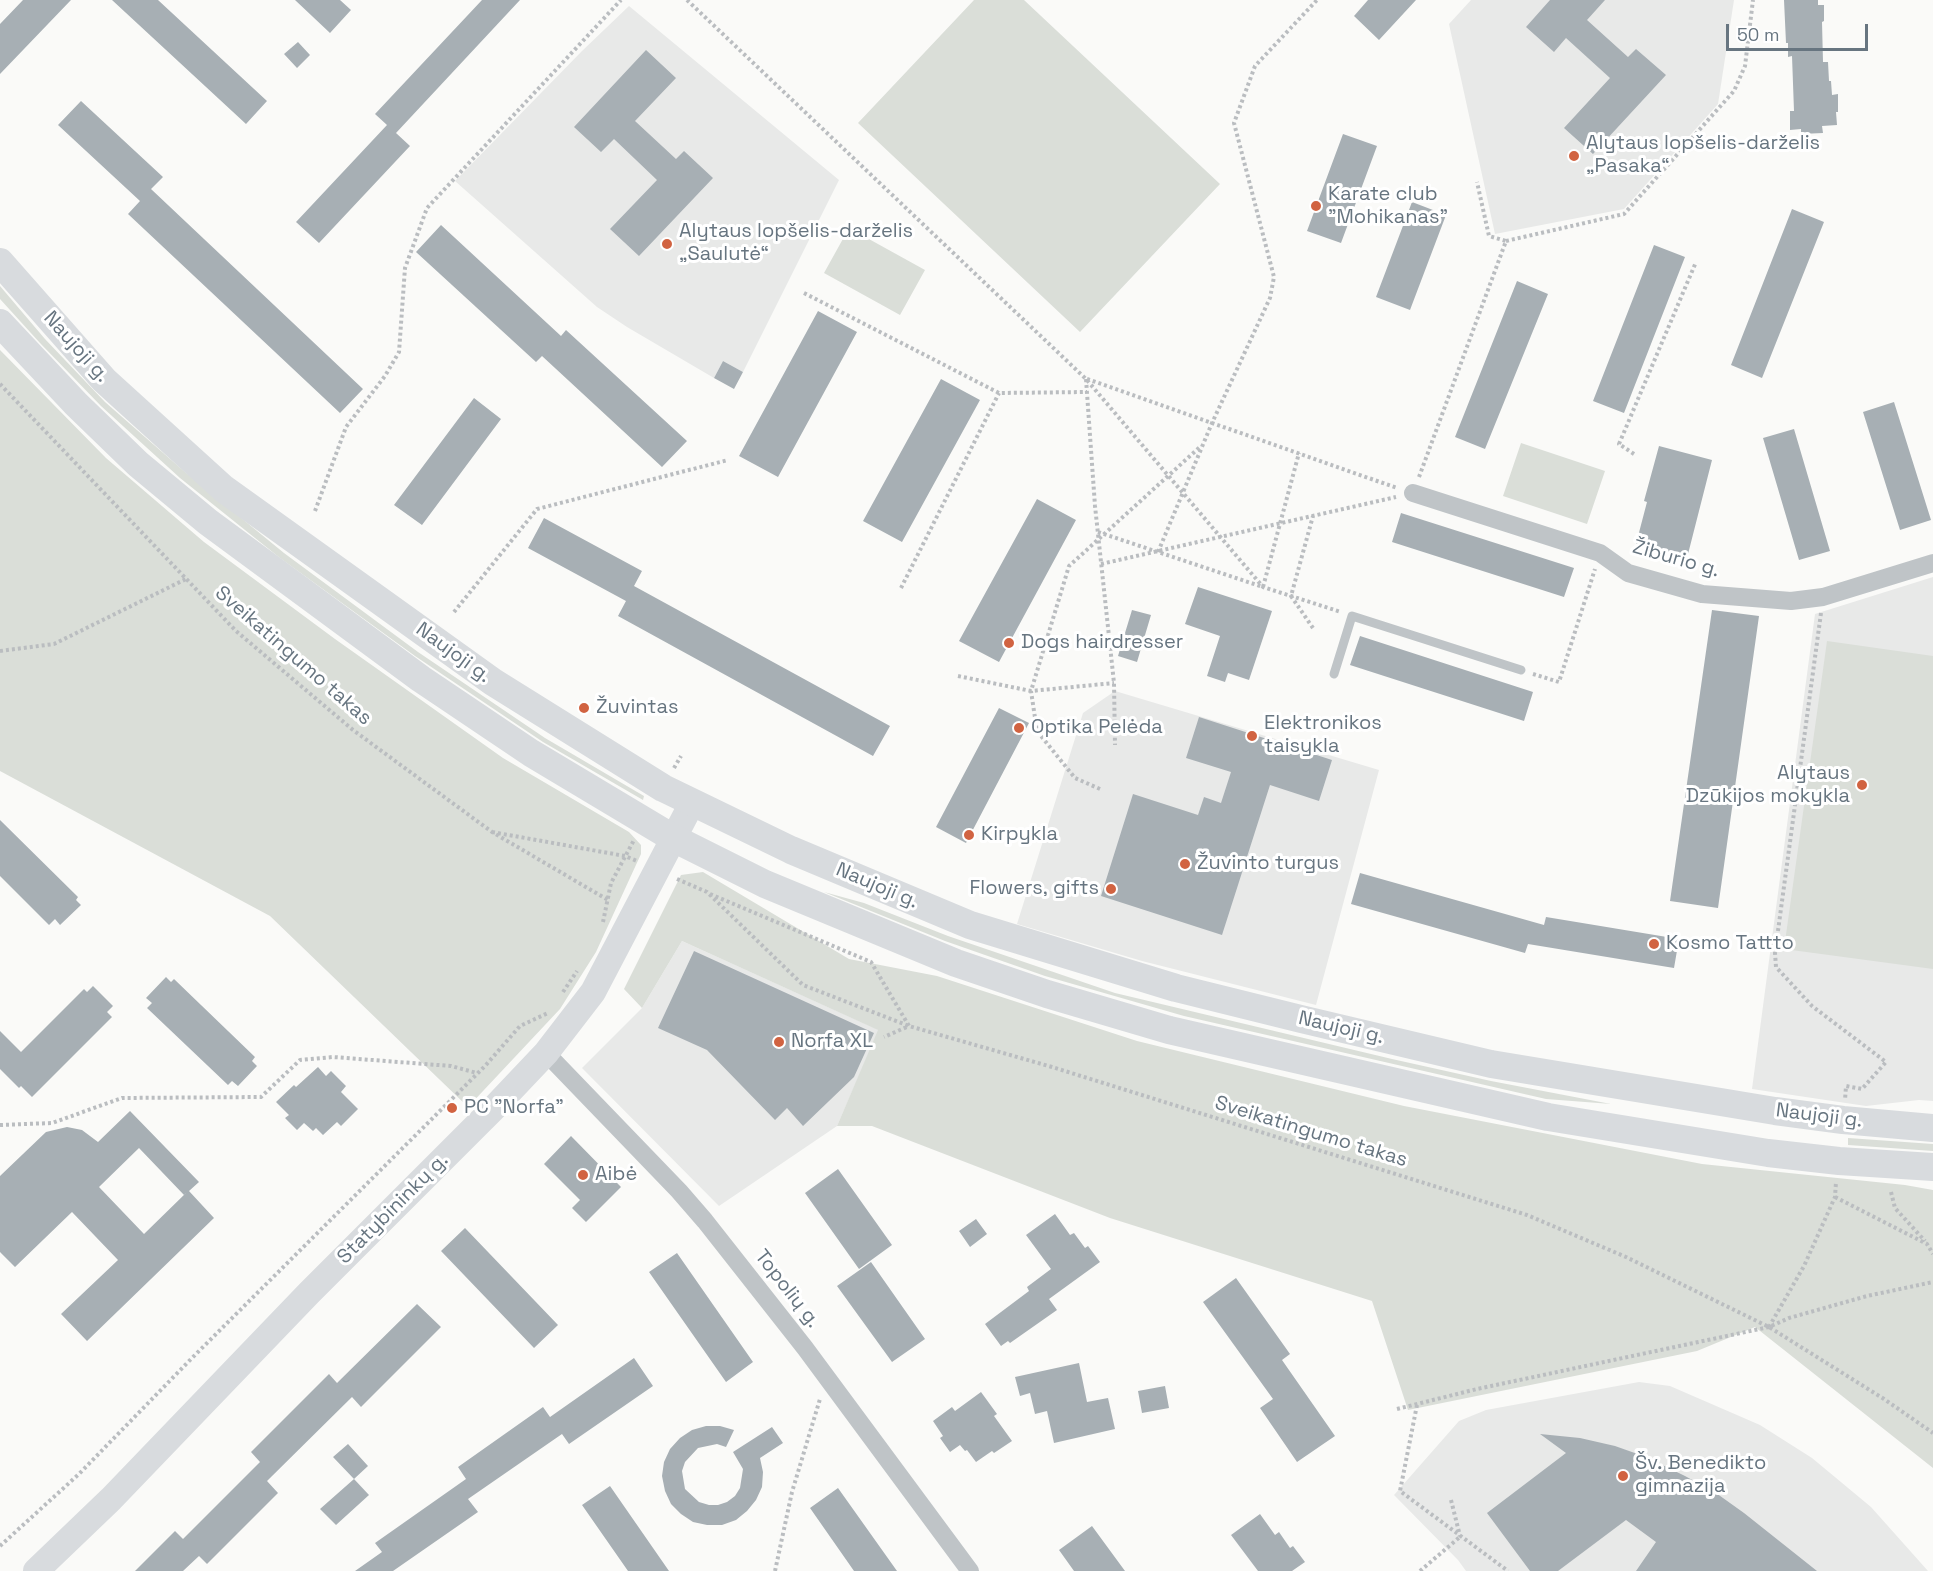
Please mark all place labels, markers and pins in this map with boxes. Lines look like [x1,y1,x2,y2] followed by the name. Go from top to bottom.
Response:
[1586,132,1820,179] place label: Alytaus lopšelis-darželis „Pasaka“
[1567,149,1581,163] marker: Alytaus lopšelis-darželis „Pasaka“
[1328,183,1448,230] place label: Karate club "Mohikanas"
[1309,199,1323,213] marker: Karate club "Mohikanas"
[679,220,913,267] place label: Alytaus lopšelis-darželis „Saulutė“
[660,237,674,251] marker: Alytaus lopšelis-darželis „Saulutė“
[1021,631,1183,655] place label: Dogs hairdresser
[1002,636,1016,650] marker: Dogs hairdresser
[596,696,678,720] place label: Žuvintas
[577,701,591,715] marker: Žuvintas
[1264,712,1382,759] place label: Elektronikos taisykla
[1031,716,1163,740] place label: Optika Pelėda
[1012,721,1026,735] marker: Optika Pelėda
[1245,729,1259,743] marker: Elektronikos taisykla
[1686,762,1850,809] place label: Alytaus Dzūkijos mokykla
[1855,778,1869,792] marker: Alytaus Dzūkijos mokykla
[981,823,1058,847] place label: Kirpykla
[962,828,976,842] marker: Kirpykla
[1197,852,1339,876] place label: Žuvinto turgus
[1178,857,1192,871] marker: Žuvinto turgus
[969,877,1099,901] place label: Flowers, gifts
[1104,882,1118,896] marker: Flowers, gifts
[1666,932,1794,956] place label: Kosmo Tattto
[1647,937,1661,951] marker: Kosmo Tattto
[791,1030,873,1054] place label: Norfa XL
[772,1035,786,1049] marker: Norfa XL
[464,1096,564,1120] place label: PC "Norfa"
[445,1101,459,1115] marker: PC "Norfa"
[595,1163,637,1187] place label: Aibė
[576,1168,590,1182] marker: Aibė
[1635,1452,1766,1499] place label: Šv. Benedikto gimnazija
[1616,1469,1630,1483] marker: Šv. Benedikto gimnazija

